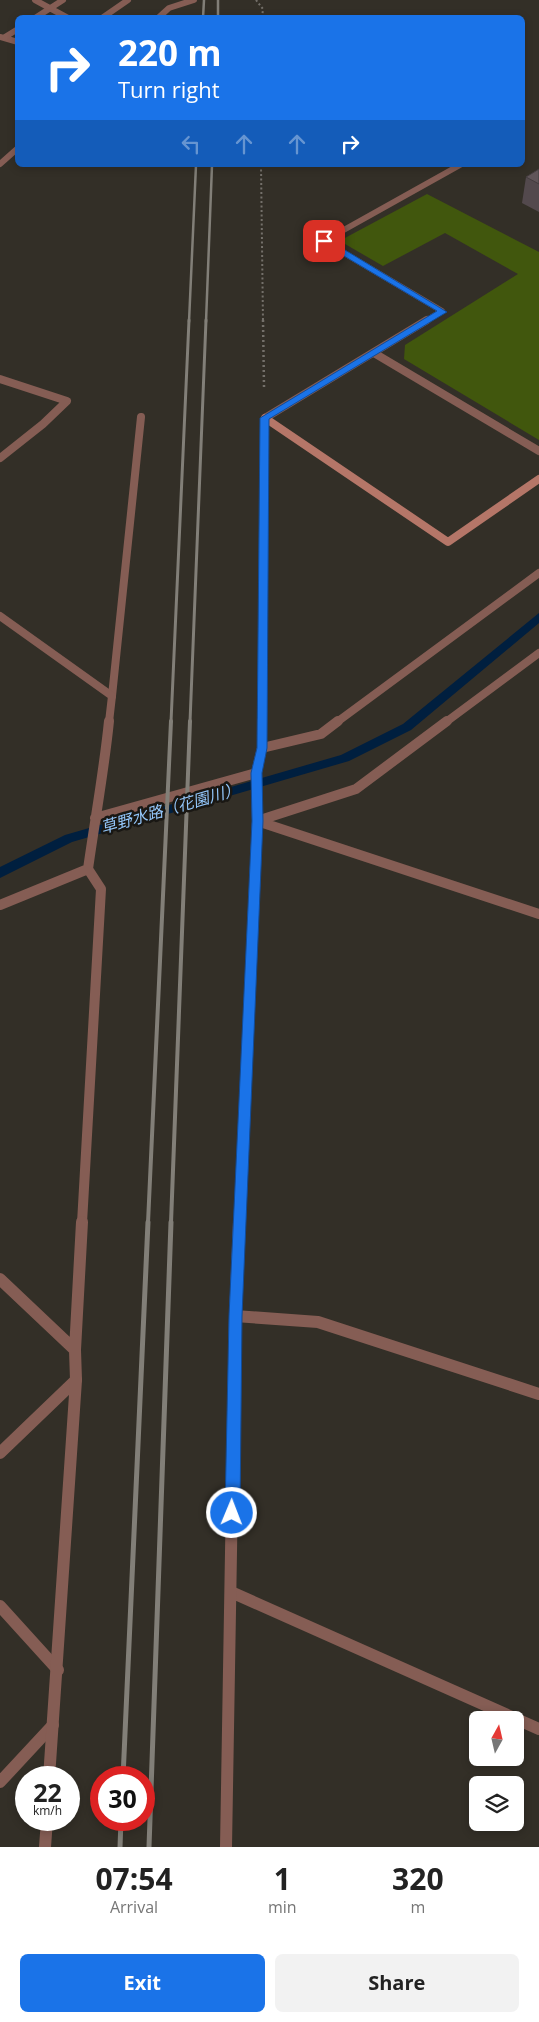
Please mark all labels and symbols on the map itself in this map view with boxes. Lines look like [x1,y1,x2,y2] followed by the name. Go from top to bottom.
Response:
[303,220,345,262] pin
[98,778,242,838] water label: 草野水路（花園川）
[205,1486,257,1538] position arrow
[469,1711,524,1766] north arrow
[90,1766,155,1831] speed limit sign: 30

